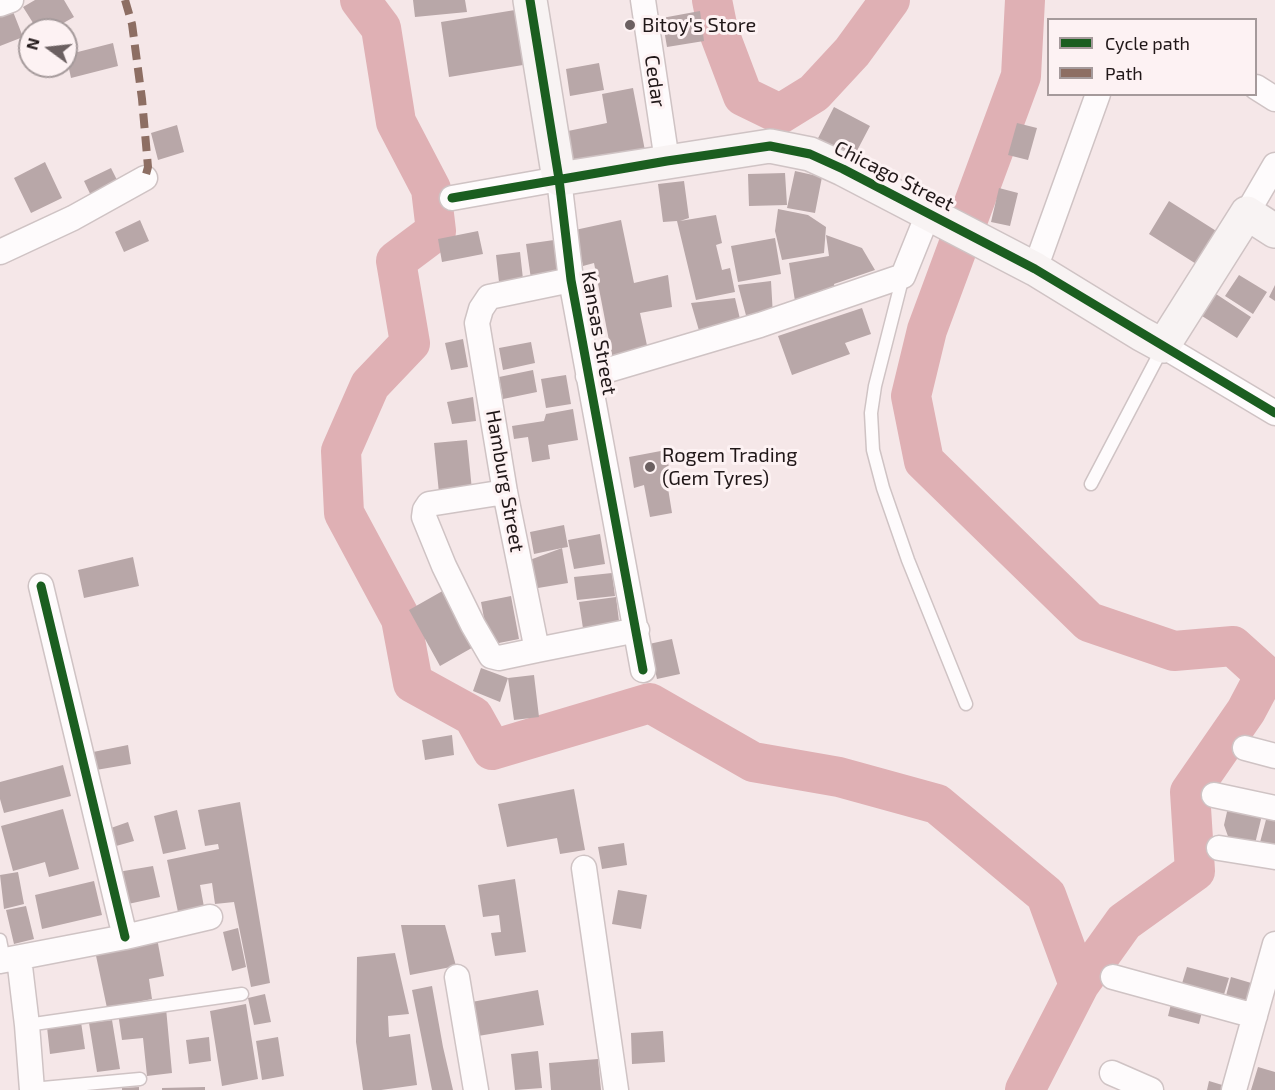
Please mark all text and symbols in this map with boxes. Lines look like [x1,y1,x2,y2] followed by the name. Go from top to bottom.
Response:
[642,13,756,37] place label: Bitoy's Store
[18,18,78,78] north arrow
[623,18,637,32] marker: Bitoy's Store
[1047,18,1257,96] legend
[1105,32,1190,54] text: Cycle path
[21,36,43,52] text: N
[639,53,671,109] street label: Cedar
[1105,62,1143,84] text: Path
[830,136,958,216] street label: Chicago Street
[576,269,622,397] street label: Kansas Street
[481,408,529,554] street label: Hamburg Street
[662,443,797,490] place label: Rogem Trading (Gem Tyres)
[643,460,657,474] marker: Rogem Trading (Gem Tyres)

